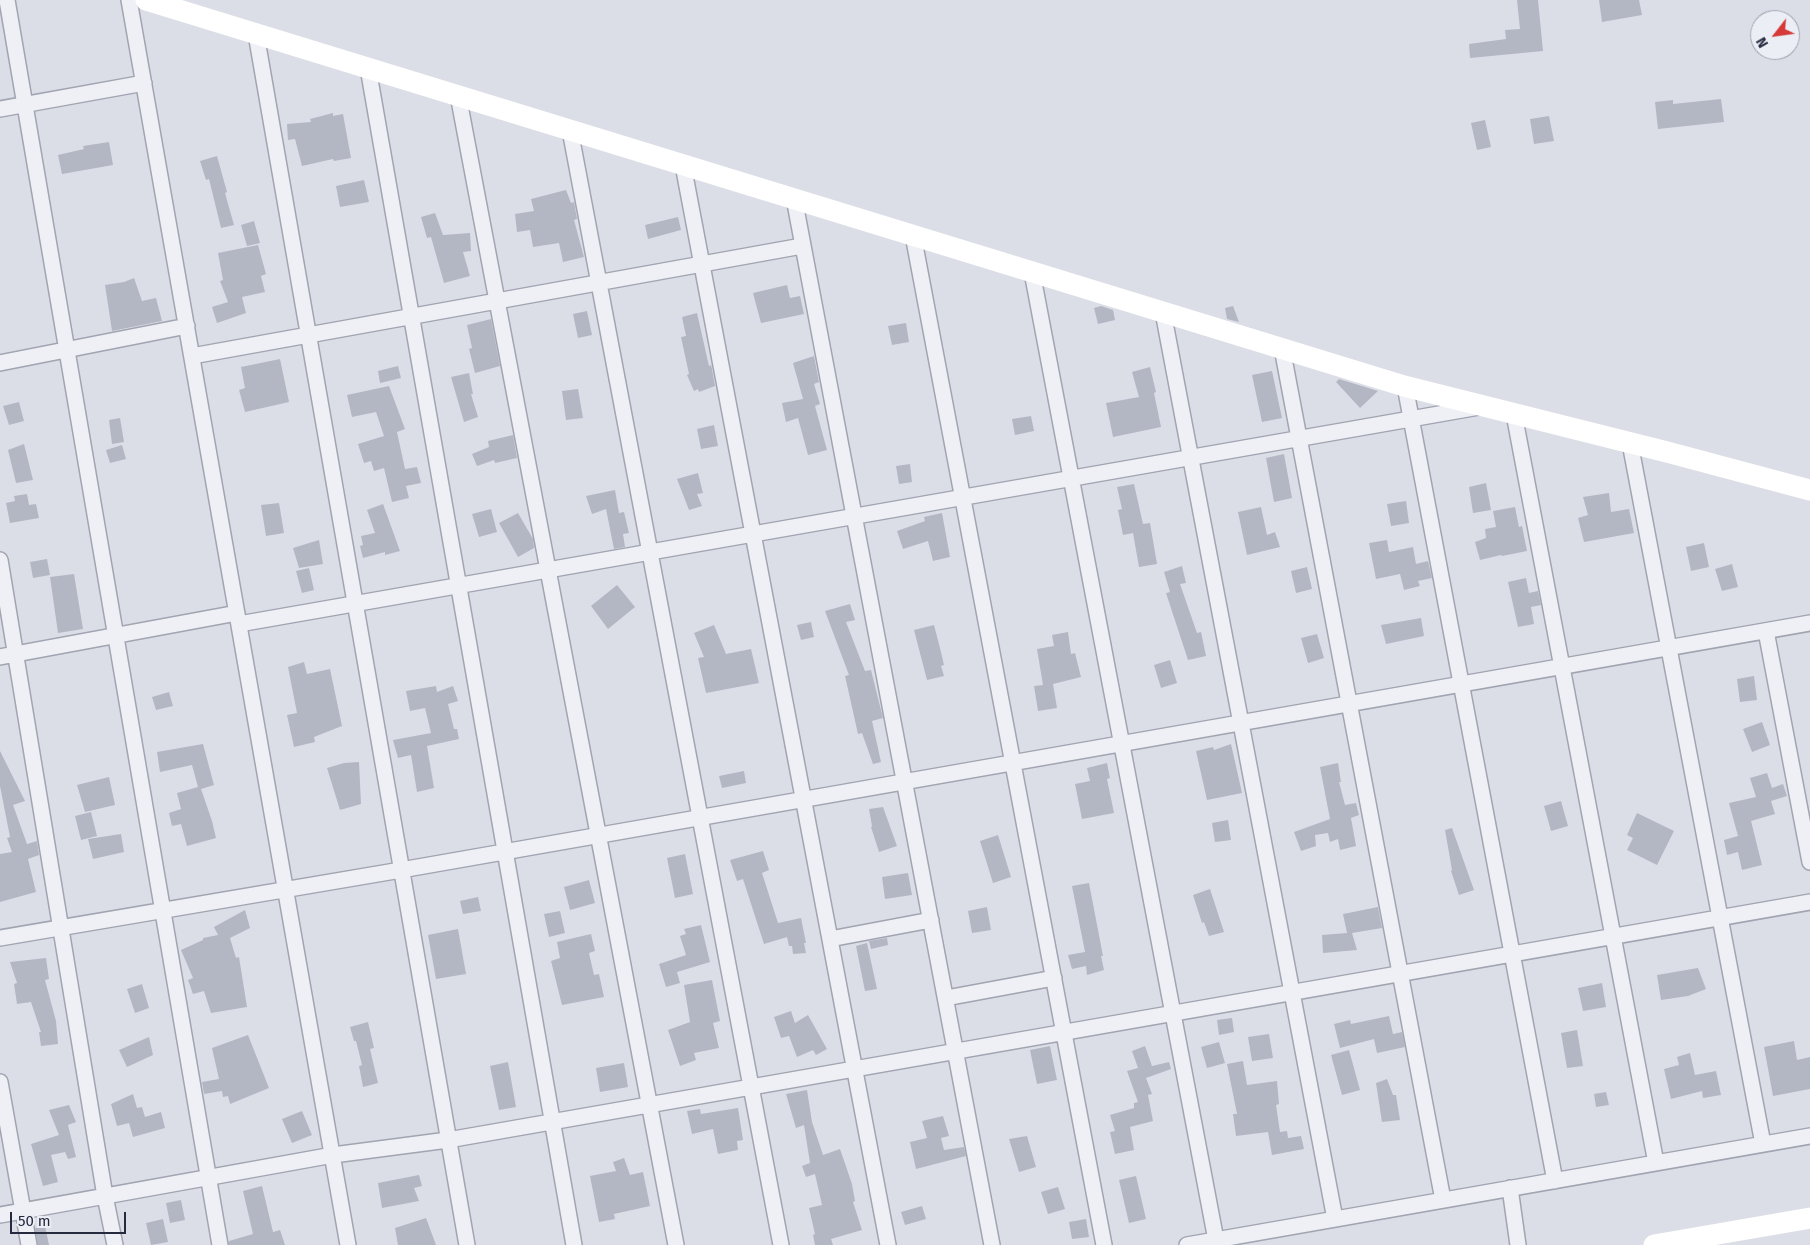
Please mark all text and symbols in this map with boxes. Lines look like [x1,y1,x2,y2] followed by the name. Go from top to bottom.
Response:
[1750,10,1800,60] north arrow
[1753,34,1772,51] text: N
[12,1202,129,1234] scale bar
[18,1212,51,1230] text: 50 m

